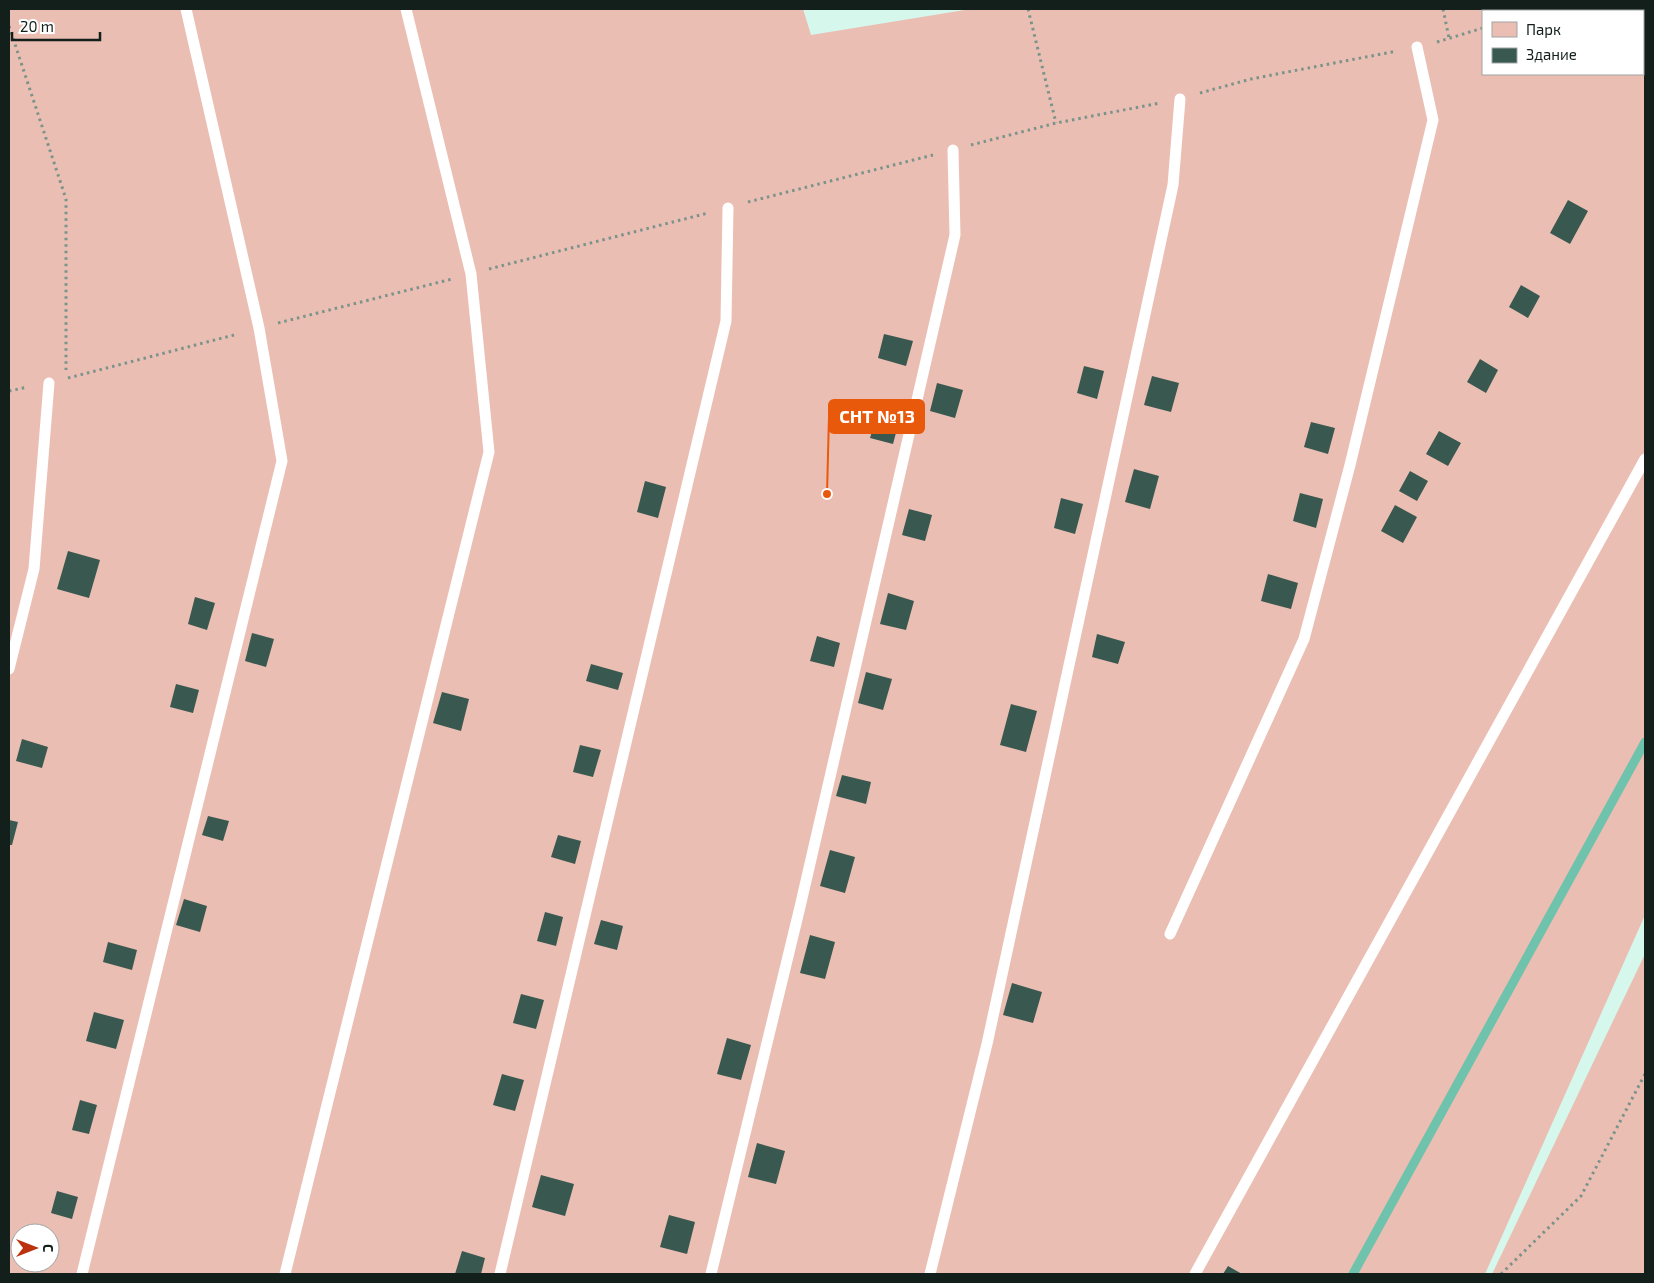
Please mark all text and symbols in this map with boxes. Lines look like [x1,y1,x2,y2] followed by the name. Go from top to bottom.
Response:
[12,10,100,42] scale bar
[1482,10,1644,75] legend
[20,17,54,35] text: 20 m
[1526,20,1561,38] text: Парк
[1526,45,1577,63] text: Здание
[829,400,924,433] callout: СНТ №13
[839,405,915,427] text: СНТ №13
[10,1223,60,1273] north arrow
[40,1244,57,1252] text: С

